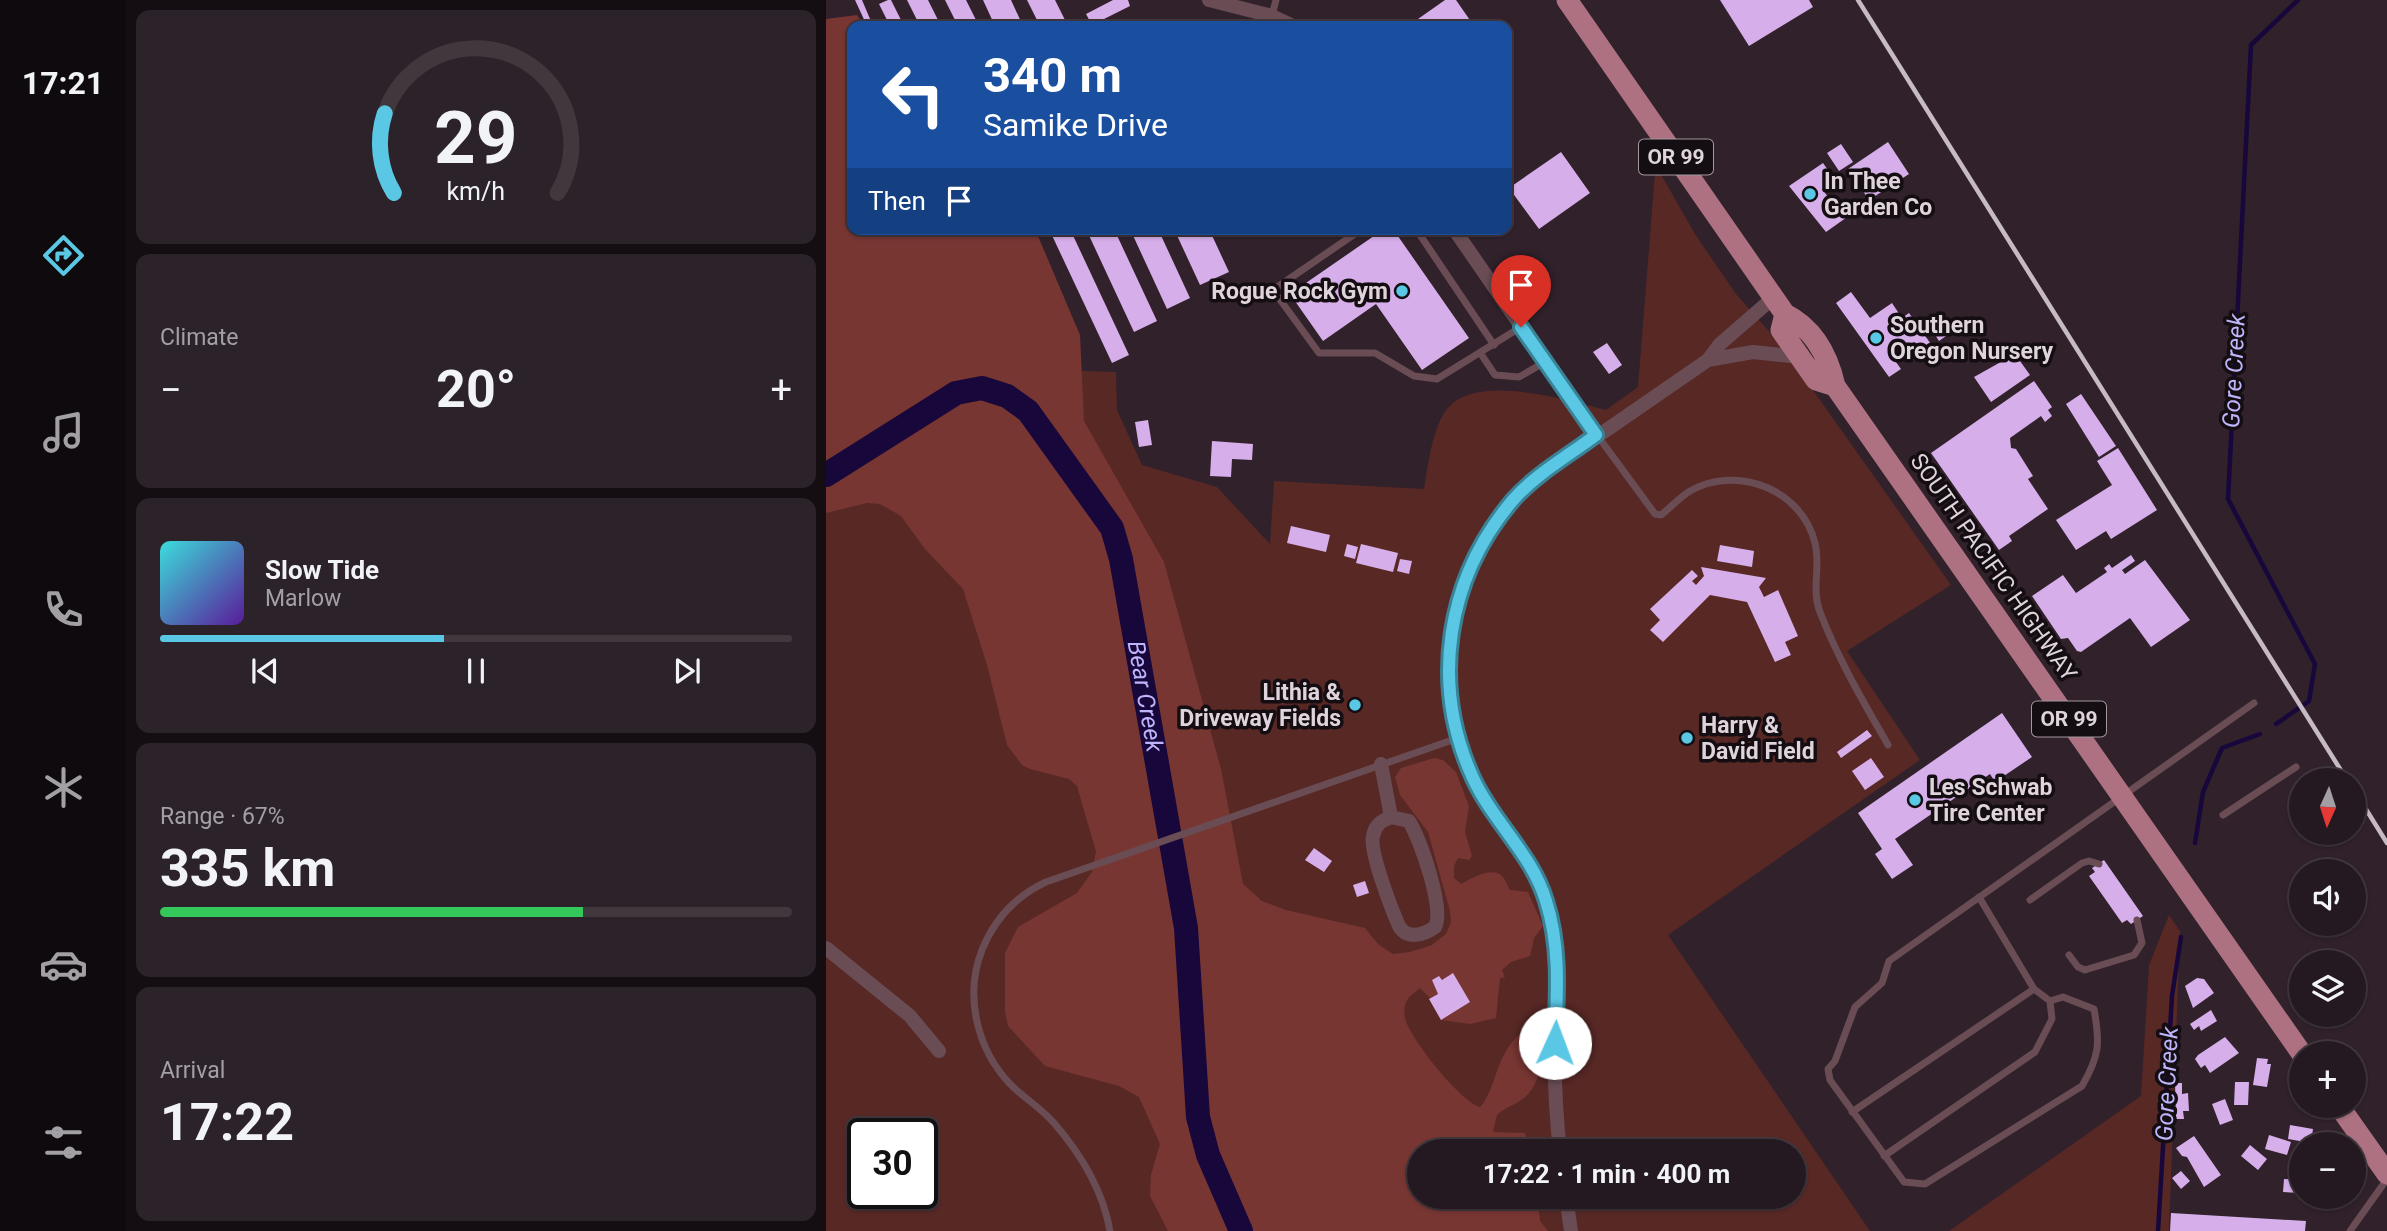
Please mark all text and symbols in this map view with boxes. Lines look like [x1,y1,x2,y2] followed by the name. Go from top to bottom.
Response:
[983,47,1122,104] text: 340 m
[868,49,959,140] icon: left
[22,64,104,102] text: 17:21
[434,95,518,181] text: 29
[983,106,1168,144] text: Samike Drive
[1639,140,1713,174] road number: OR 99
[1824,168,1932,221] place label: In Thee Garden Co
[447,177,505,206] text: km/h
[940,182,978,220] icon: arrive
[868,186,926,216] text: Then
[1802,186,1818,202] marker: In Thee Garden Co
[39,231,88,280] icon: directions
[1491,255,1551,327] pin
[1502,266,1540,304] icon: arrive
[1211,278,1388,305] place label: Rogue Rock Gym
[1394,283,1410,299] marker: Rogue Rock Gym
[1890,312,2054,365] place label: Southern Oregon Nursery
[2217,312,2251,429] water label: Gore Creek
[160,324,239,351] text: Climate
[1868,330,1884,346] marker: Southern Oregon Nursery
[436,359,516,420] text: 20°
[160,368,182,412] text: −
[770,368,792,412] text: +
[39,408,88,457] icon: music
[1905,448,2083,686] street label: SOUTH PACIFIC HIGHWAY
[265,555,379,585] text: Slow Tide
[39,585,88,634] icon: phone
[265,585,341,612] text: Marlow
[1122,638,1169,755] water label: Bear Creek
[246,652,284,690] icon: previous
[457,652,495,690] icon: pause
[668,652,706,690] icon: next
[1179,679,1341,732] place label: Lithia & Driveway Fields
[1347,697,1363,713] marker: Lithia & Driveway Fields
[2032,702,2106,736] road number: OR 99
[1701,712,1815,765] place label: Harry & David Field
[1679,730,1695,746] marker: Harry & David Field
[39,763,88,812] icon: climate
[2289,768,2366,845] north arrow
[2289,768,2366,1209] map controls
[1929,774,2053,827] place label: Les Schwab Tire Center
[1907,792,1923,808] marker: Les Schwab Tire Center
[160,803,285,830] text: Range · 67%
[160,838,335,899] text: 335 km
[2289,859,2366,936] button: sound
[39,940,88,989] icon: car
[2289,950,2366,1027] button: layers
[1518,1006,1592,1080] position arrow
[2150,1025,2184,1142] water label: Gore Creek
[2289,1041,2366,1118] button: +
[160,1057,225,1084] text: Arrival
[160,1092,294,1153] text: 17:22
[39,1118,88,1167] icon: filters
[847,1118,938,1209] speed limit sign: 30
[2289,1132,2366,1209] button: −
[1483,1159,1730,1189] text: 17:22 · 1 min · 400 m

